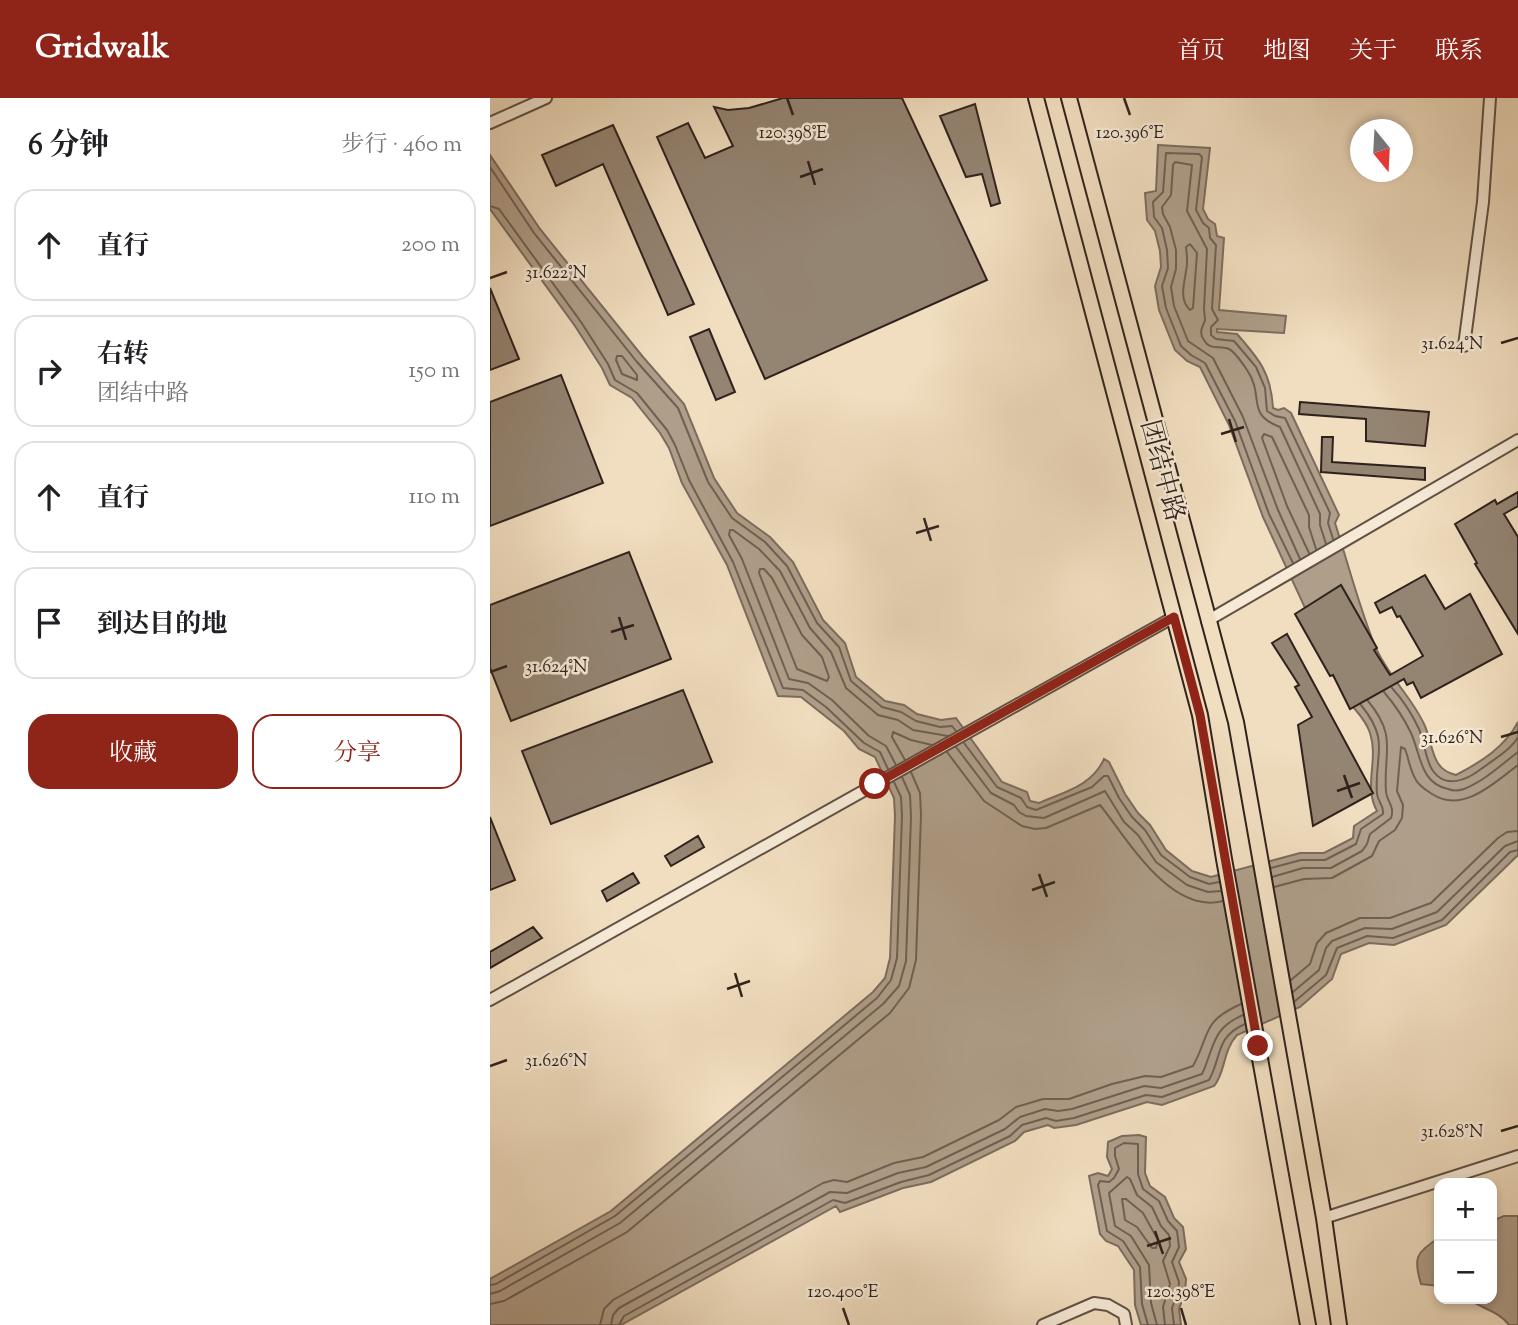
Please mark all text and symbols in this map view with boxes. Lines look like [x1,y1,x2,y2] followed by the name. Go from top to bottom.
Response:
[35,25,169,73] text: Gridwalk
[1177,35,1225,69] text: 首页
[1263,35,1311,69] text: 地图
[1349,35,1397,69] text: 关于
[1435,35,1483,69] text: 联系
[1350,119,1413,182] north arrow
[759,121,827,147] text: 120.398°E
[1096,121,1164,147] text: 120.396°E
[28,125,109,168] text: 6 分钟
[342,129,462,162] text: 步行 · 460 m
[30,226,68,264] icon: ahead
[97,229,149,266] text: 直行
[401,229,460,262] text: 200 m
[525,261,587,287] text: 31.622°N
[1421,332,1483,358] text: 31.624°N
[97,337,149,374] text: 右转
[30,352,68,390] icon: right
[408,355,460,388] text: 150 m
[97,378,189,411] text: 团结中路
[1130,416,1192,526] street label: 团结中路
[30,478,68,516] icon: ahead
[97,481,149,518] text: 直行
[409,481,460,514] text: 110 m
[30,604,68,642] icon: arrive
[97,607,227,644] text: 到达目的地
[525,655,587,681] text: 31.624°N
[28,714,238,789] button: 收藏
[252,714,462,789] button: 分享
[1421,726,1483,752] text: 31.626°N
[859,768,890,799] route start
[1242,1030,1273,1061] route end
[525,1049,587,1075] text: 31.626°N
[1421,1120,1483,1146] text: 31.628°N
[1434,1178,1497,1304] map controls
[1434,1178,1497,1241] button: +
[1434,1241,1497,1304] button: −
[807,1280,879,1306] text: 120.400°E
[1147,1280,1215,1306] text: 120.398°E

